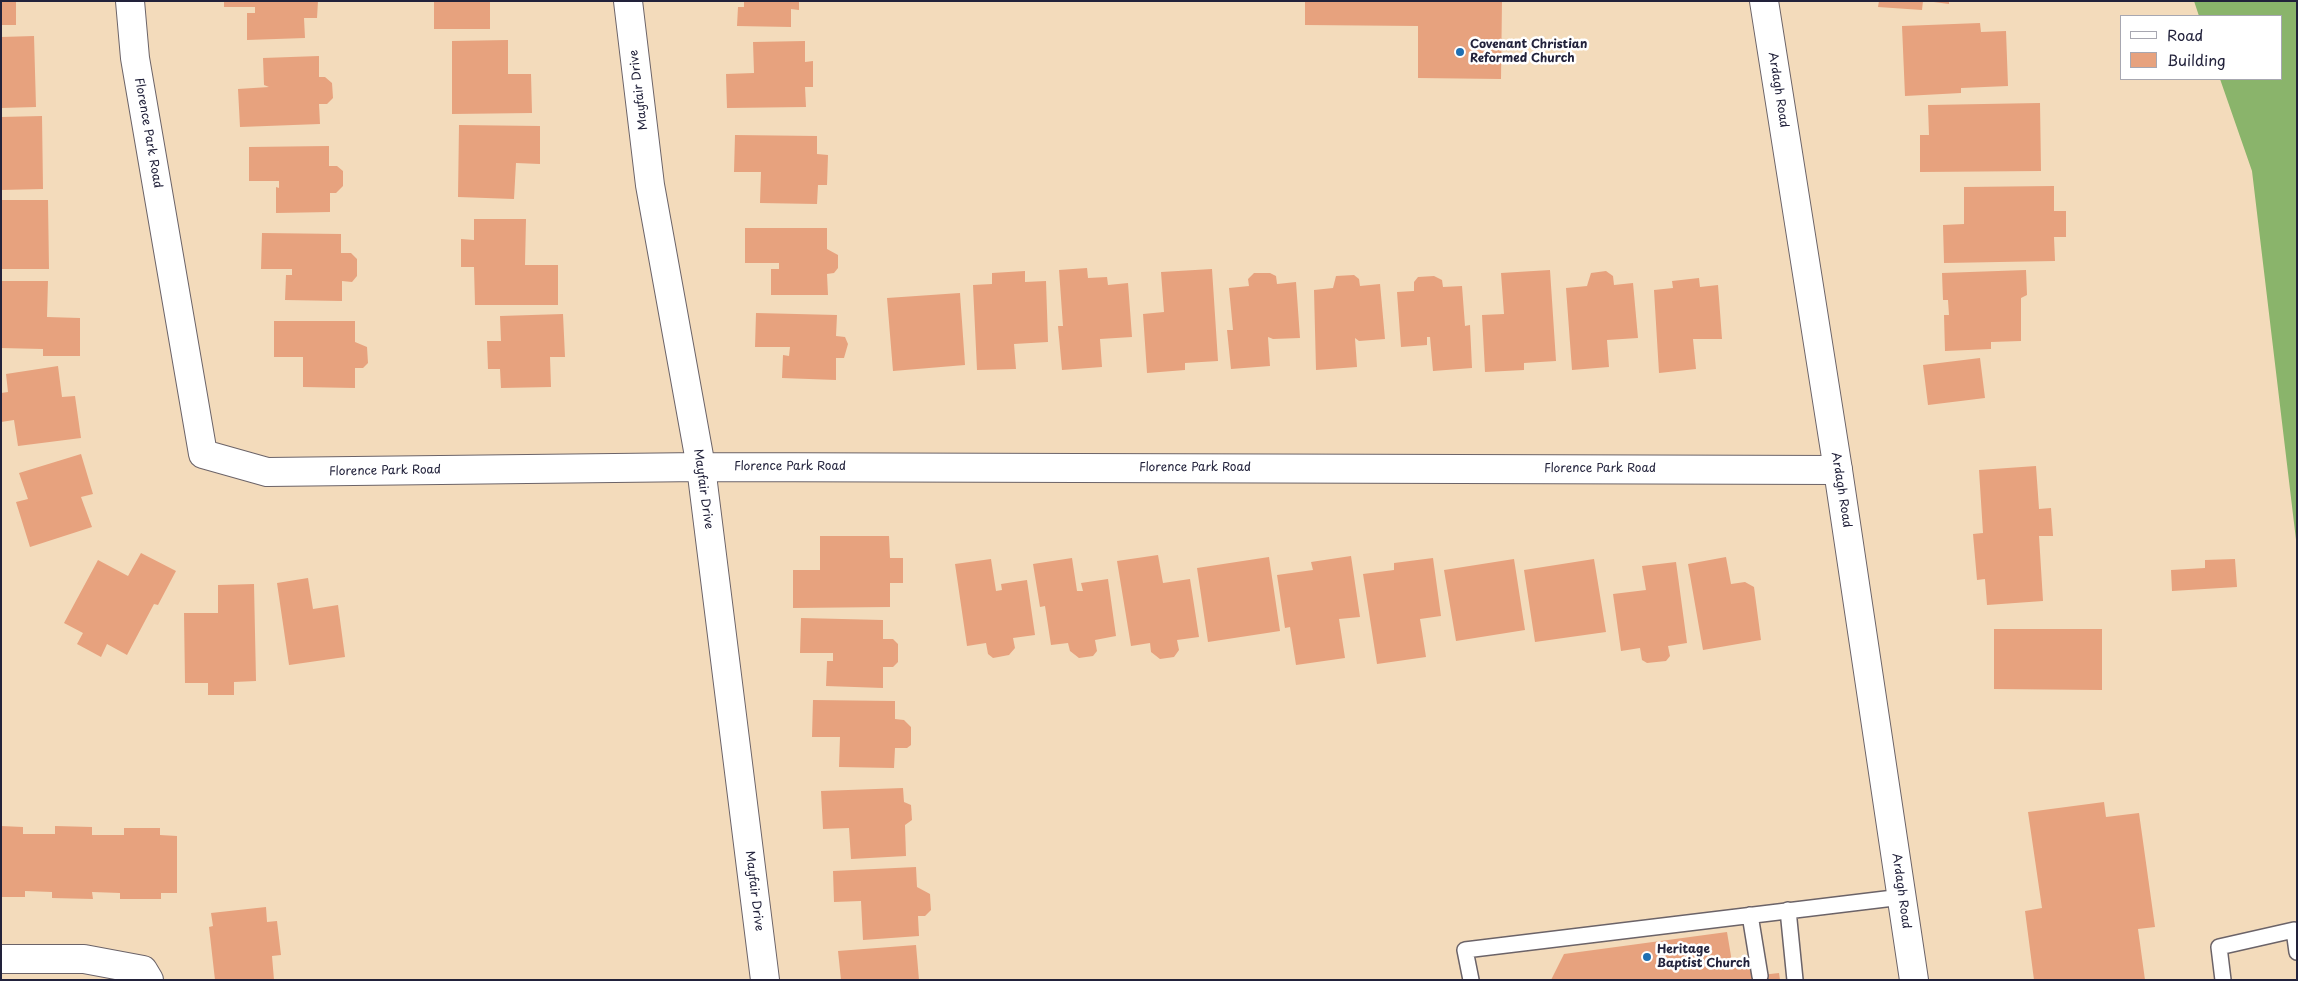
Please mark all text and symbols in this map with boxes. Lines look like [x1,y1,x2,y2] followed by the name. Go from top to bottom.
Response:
[2120,15,2283,80] legend
[2167,23,2203,46] text: Road
[1470,38,1587,66] place label: Covenant Christian Reformed Church
[1454,46,1466,58] marker: Covenant Christian Reformed Church
[2167,48,2226,71] text: Building
[627,49,651,131] street label: Mayfair Drive
[1765,51,1791,129] street label: Ardagh Road
[131,77,165,189] street label: Florence Park Road
[690,448,716,530] street label: Mayfair Drive
[1828,451,1854,529] street label: Ardagh Road
[734,460,846,474] street label: Florence Park Road
[1139,461,1251,475] street label: Florence Park Road
[1544,462,1656,476] street label: Florence Park Road
[329,463,441,479] street label: Florence Park Road
[742,850,766,932] street label: Mayfair Drive
[1889,852,1913,930] street label: Ardagh Road
[1657,943,1750,971] place label: Heritage Baptist Church
[1641,951,1653,963] marker: Heritage Baptist Church

